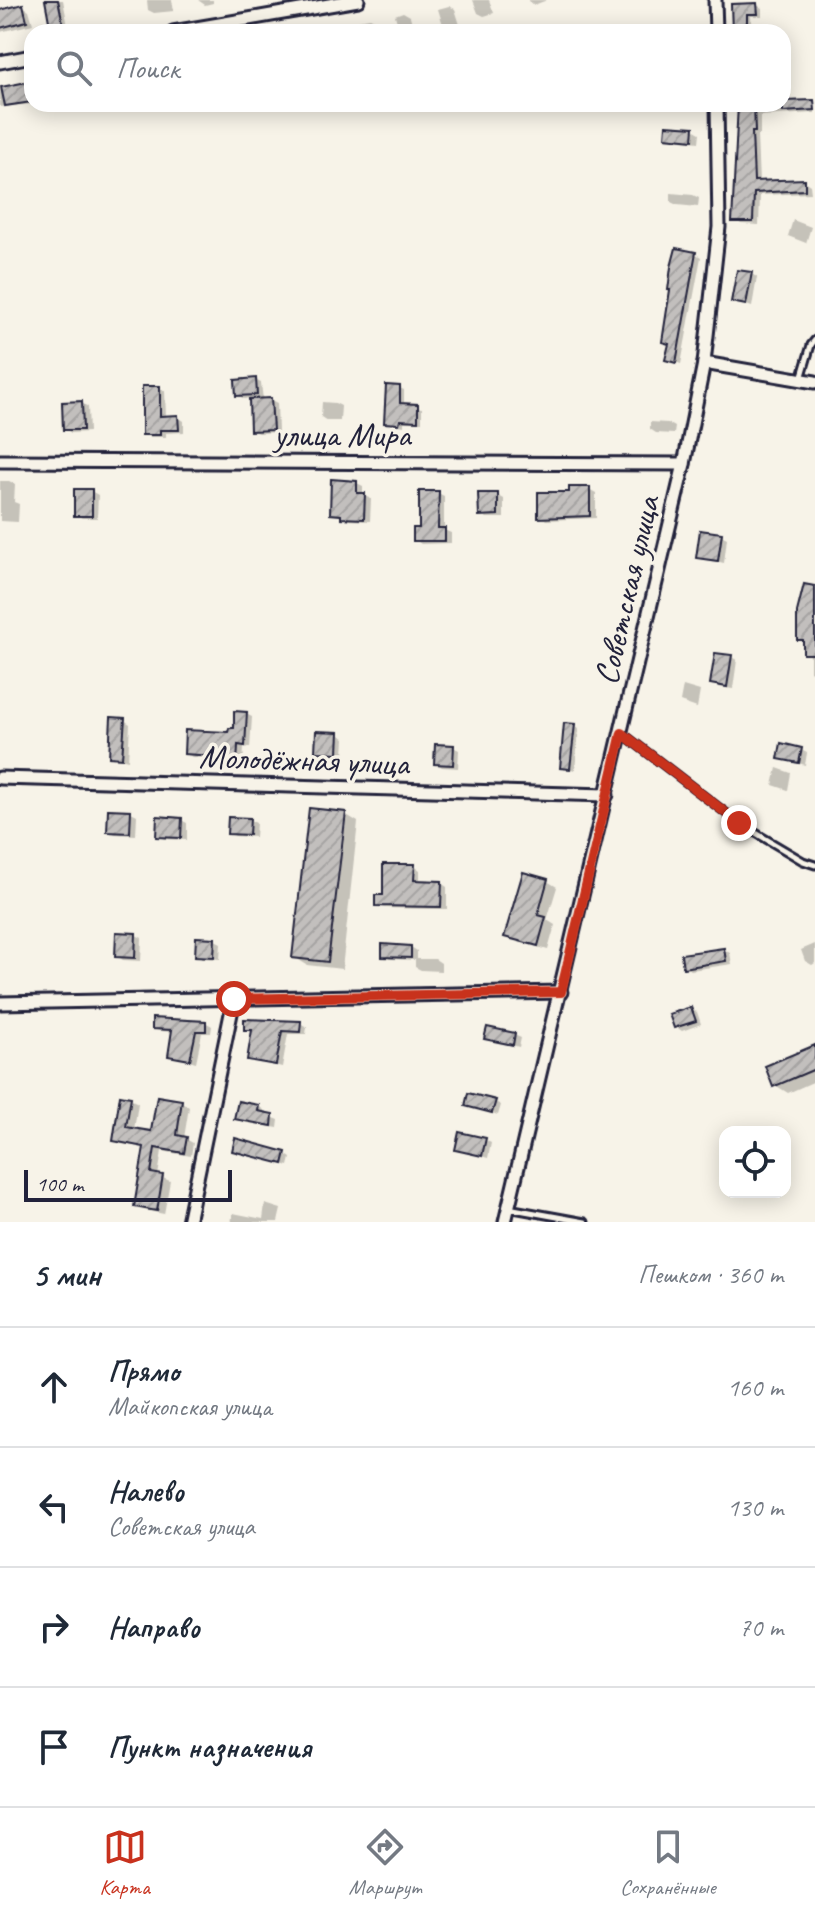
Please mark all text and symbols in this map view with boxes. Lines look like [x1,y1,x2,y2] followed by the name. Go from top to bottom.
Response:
[24,24,791,112] search box
[52,46,96,90] icon: search
[116,49,179,87] text: Поиск
[272,413,413,456] street label: улица Мира
[584,490,669,688] street label: Советская улица
[198,734,412,785] street label: Молодёжная улица
[721,805,757,841] route end
[216,981,252,1017] route start
[719,1126,791,1198] map controls
[719,1126,791,1198] button: locate
[24,1166,232,1202] scale bar
[36,1170,83,1198] text: 100 m
[32,1253,101,1296] text: 5 мин
[638,1258,783,1291] text: Пешком · 360 m
[108,1352,179,1390] text: Прямо
[32,1365,76,1409] icon: ahead
[727,1371,783,1404] text: 160 m
[108,1390,272,1423] text: Майкопская улица
[108,1472,184,1510] text: Налево
[32,1485,76,1529] icon: left
[727,1491,783,1524] text: 130 m
[108,1510,255,1543] text: Советская улица
[32,1605,76,1649] icon: right
[108,1608,200,1646] text: Направо
[739,1611,783,1644] text: 70 m
[32,1725,76,1769] icon: arrive
[108,1728,311,1766] text: Пункт назначения
[99,1825,150,1901] tab: Карта
[349,1825,421,1901] tab: Маршрут
[620,1825,716,1901] tab: Сохранённые

